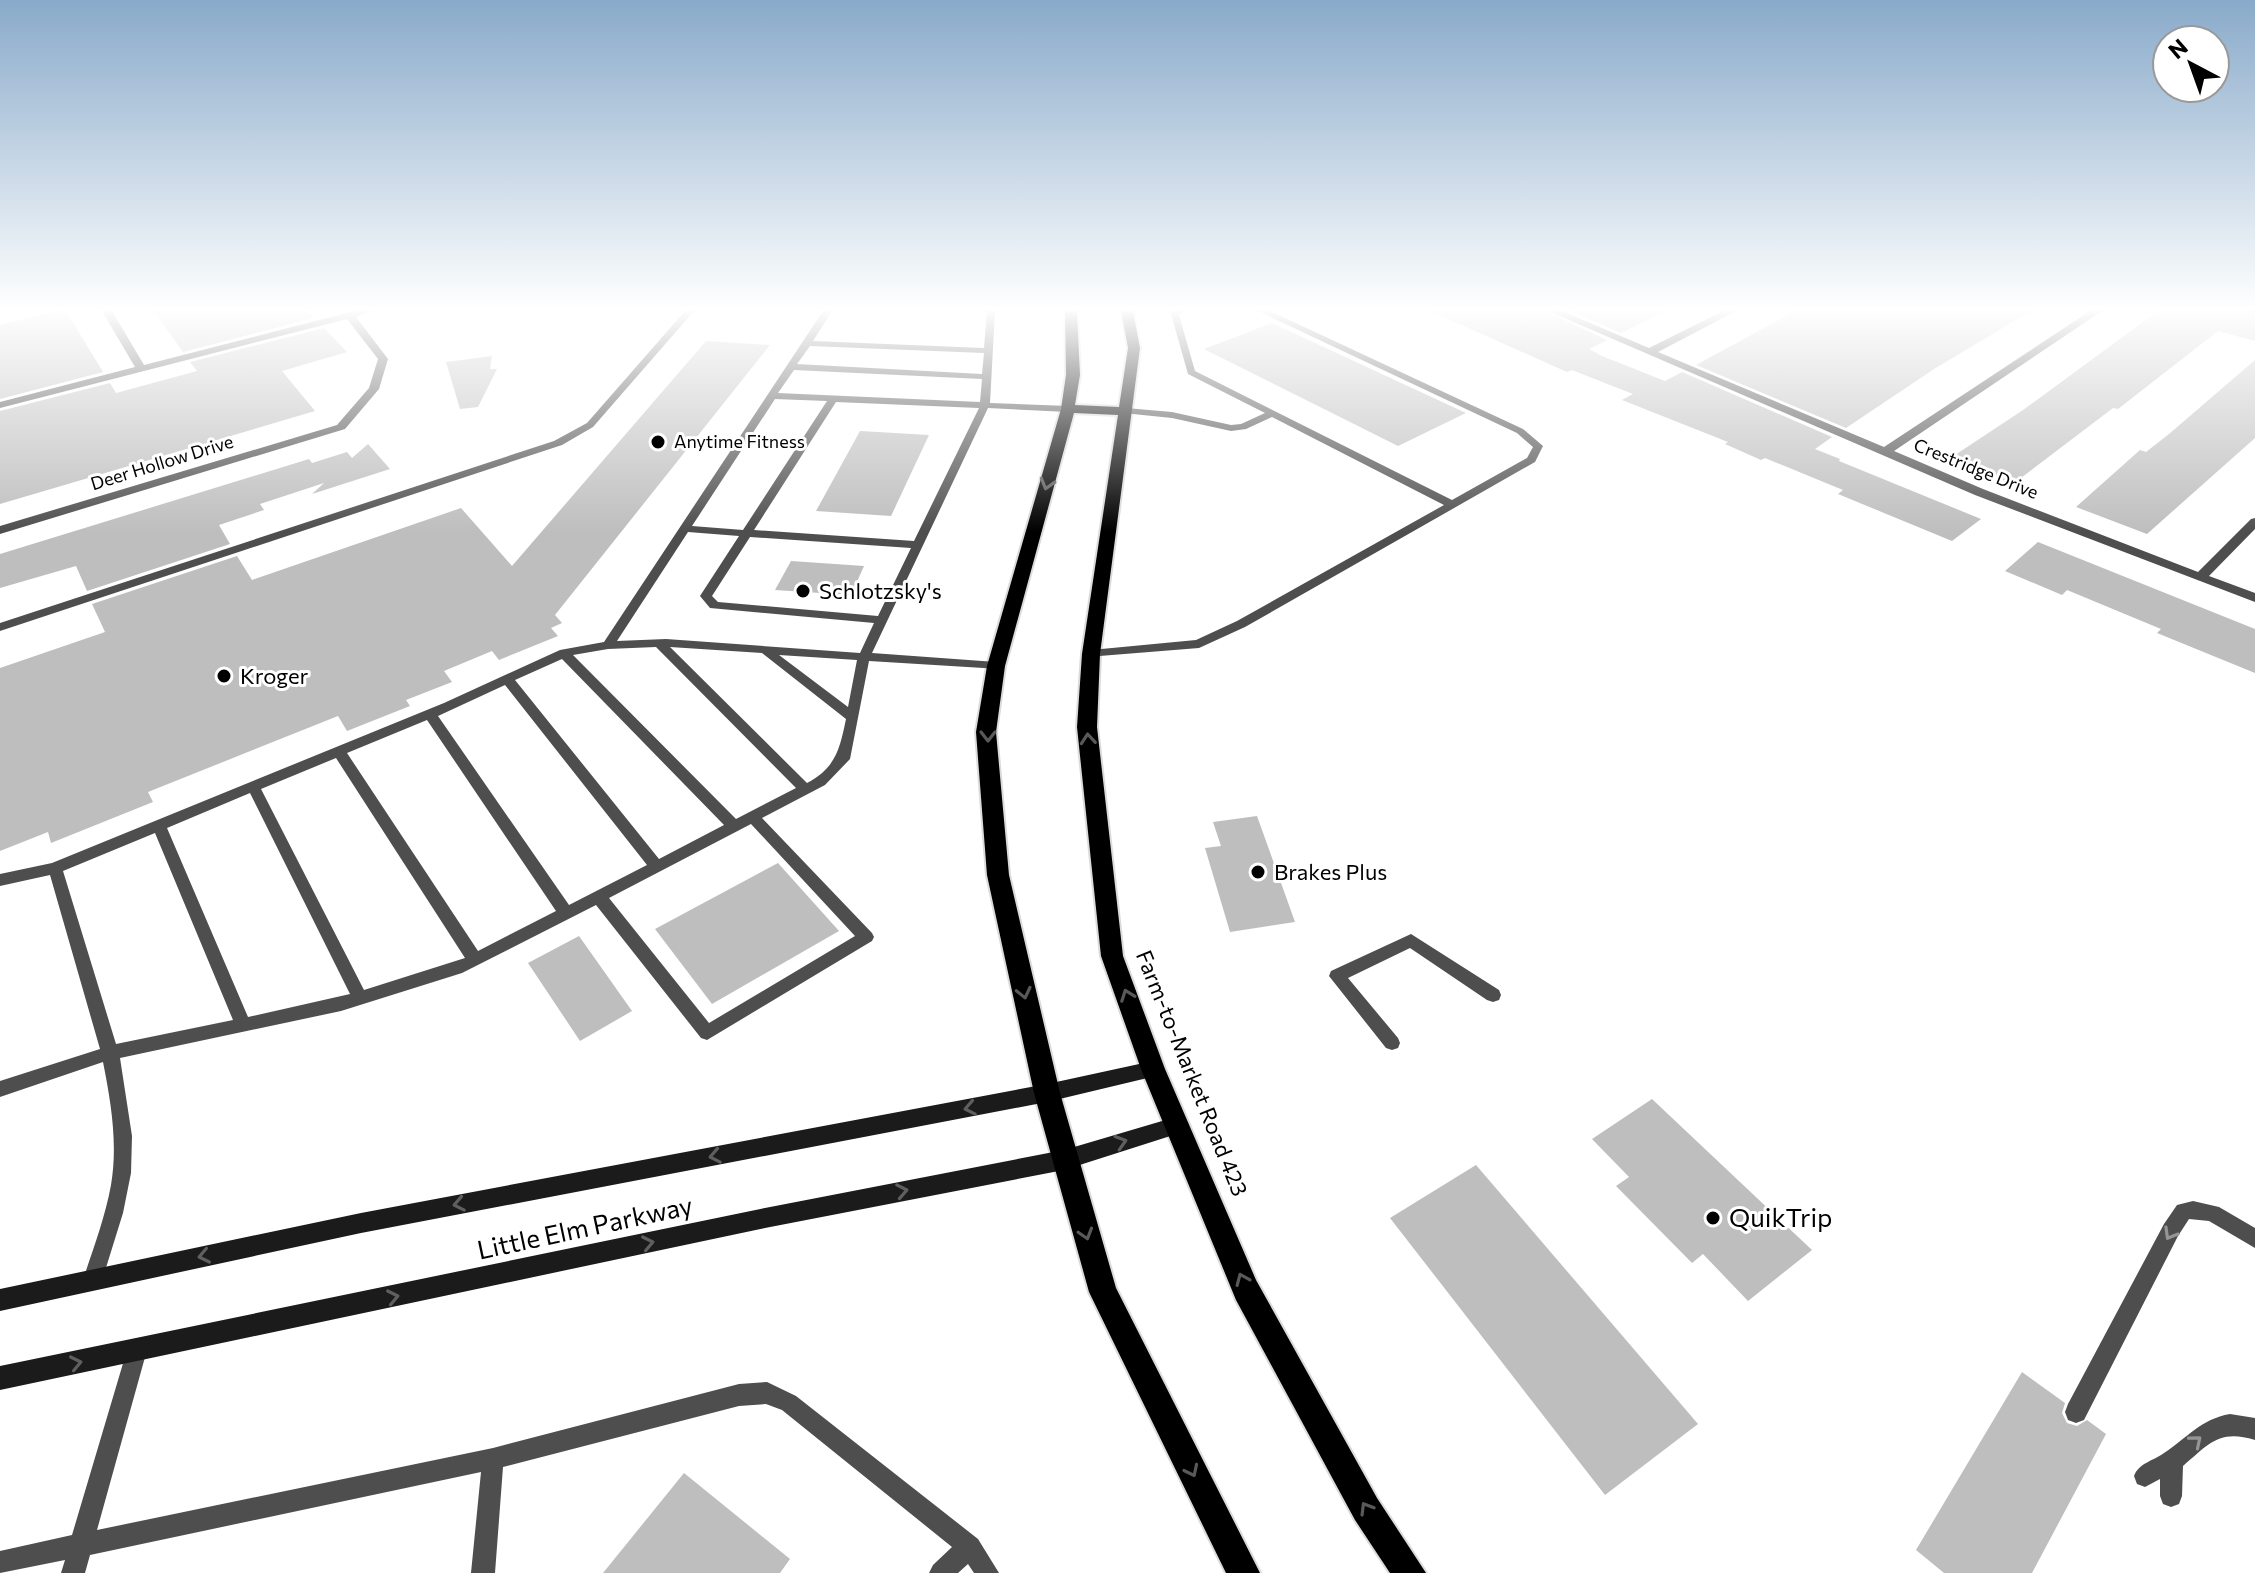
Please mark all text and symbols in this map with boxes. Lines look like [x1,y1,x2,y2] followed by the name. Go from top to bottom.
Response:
[2151,24,2231,104] north arrow
[2162,33,2193,64] text: N
[88,430,236,494] street label: Deer Hollow Drive
[674,430,805,452] place label: Anytime Fitness
[649,433,667,451] marker: Anytime Fitness
[1911,433,2042,503] street label: Crestridge Drive
[1040,476,1056,490] one-way arrow
[819,577,942,604] place label: Schlotzsky's
[794,582,812,600] marker: Schlotzsky's
[240,662,309,689] place label: Kroger
[215,667,233,685] marker: Kroger
[979,730,997,743] one-way arrow
[1080,732,1097,745] one-way arrow
[1274,858,1387,885] place label: Brakes Plus
[1249,863,1267,881] marker: Brakes Plus
[1131,946,1254,1200] street label: Farm-to-Market Road 423
[1015,985,1032,999] one-way arrow
[1120,989,1137,1003] one-way arrow
[963,1098,977,1115] one-way arrow
[1114,1135,1128,1151] one-way arrow
[708,1147,722,1164] one-way arrow
[896,1184,909,1201] one-way arrow
[474,1189,695,1265] street label: Little Elm Parkway
[452,1195,466,1212] one-way arrow
[1729,1201,1832,1232] place label: QuikTrip
[1704,1209,1722,1227] marker: QuikTrip
[2164,1225,2180,1239] one-way arrow
[1077,1227,1093,1241] one-way arrow
[640,1235,654,1252] one-way arrow
[198,1247,212,1264] one-way arrow
[1235,1273,1251,1287] one-way arrow
[386,1289,399,1306] one-way arrow
[70,1355,83,1372] one-way arrow
[2187,1436,2201,1451] one-way arrow
[1182,1462,1198,1477] one-way arrow
[1360,1502,1376,1517] one-way arrow

